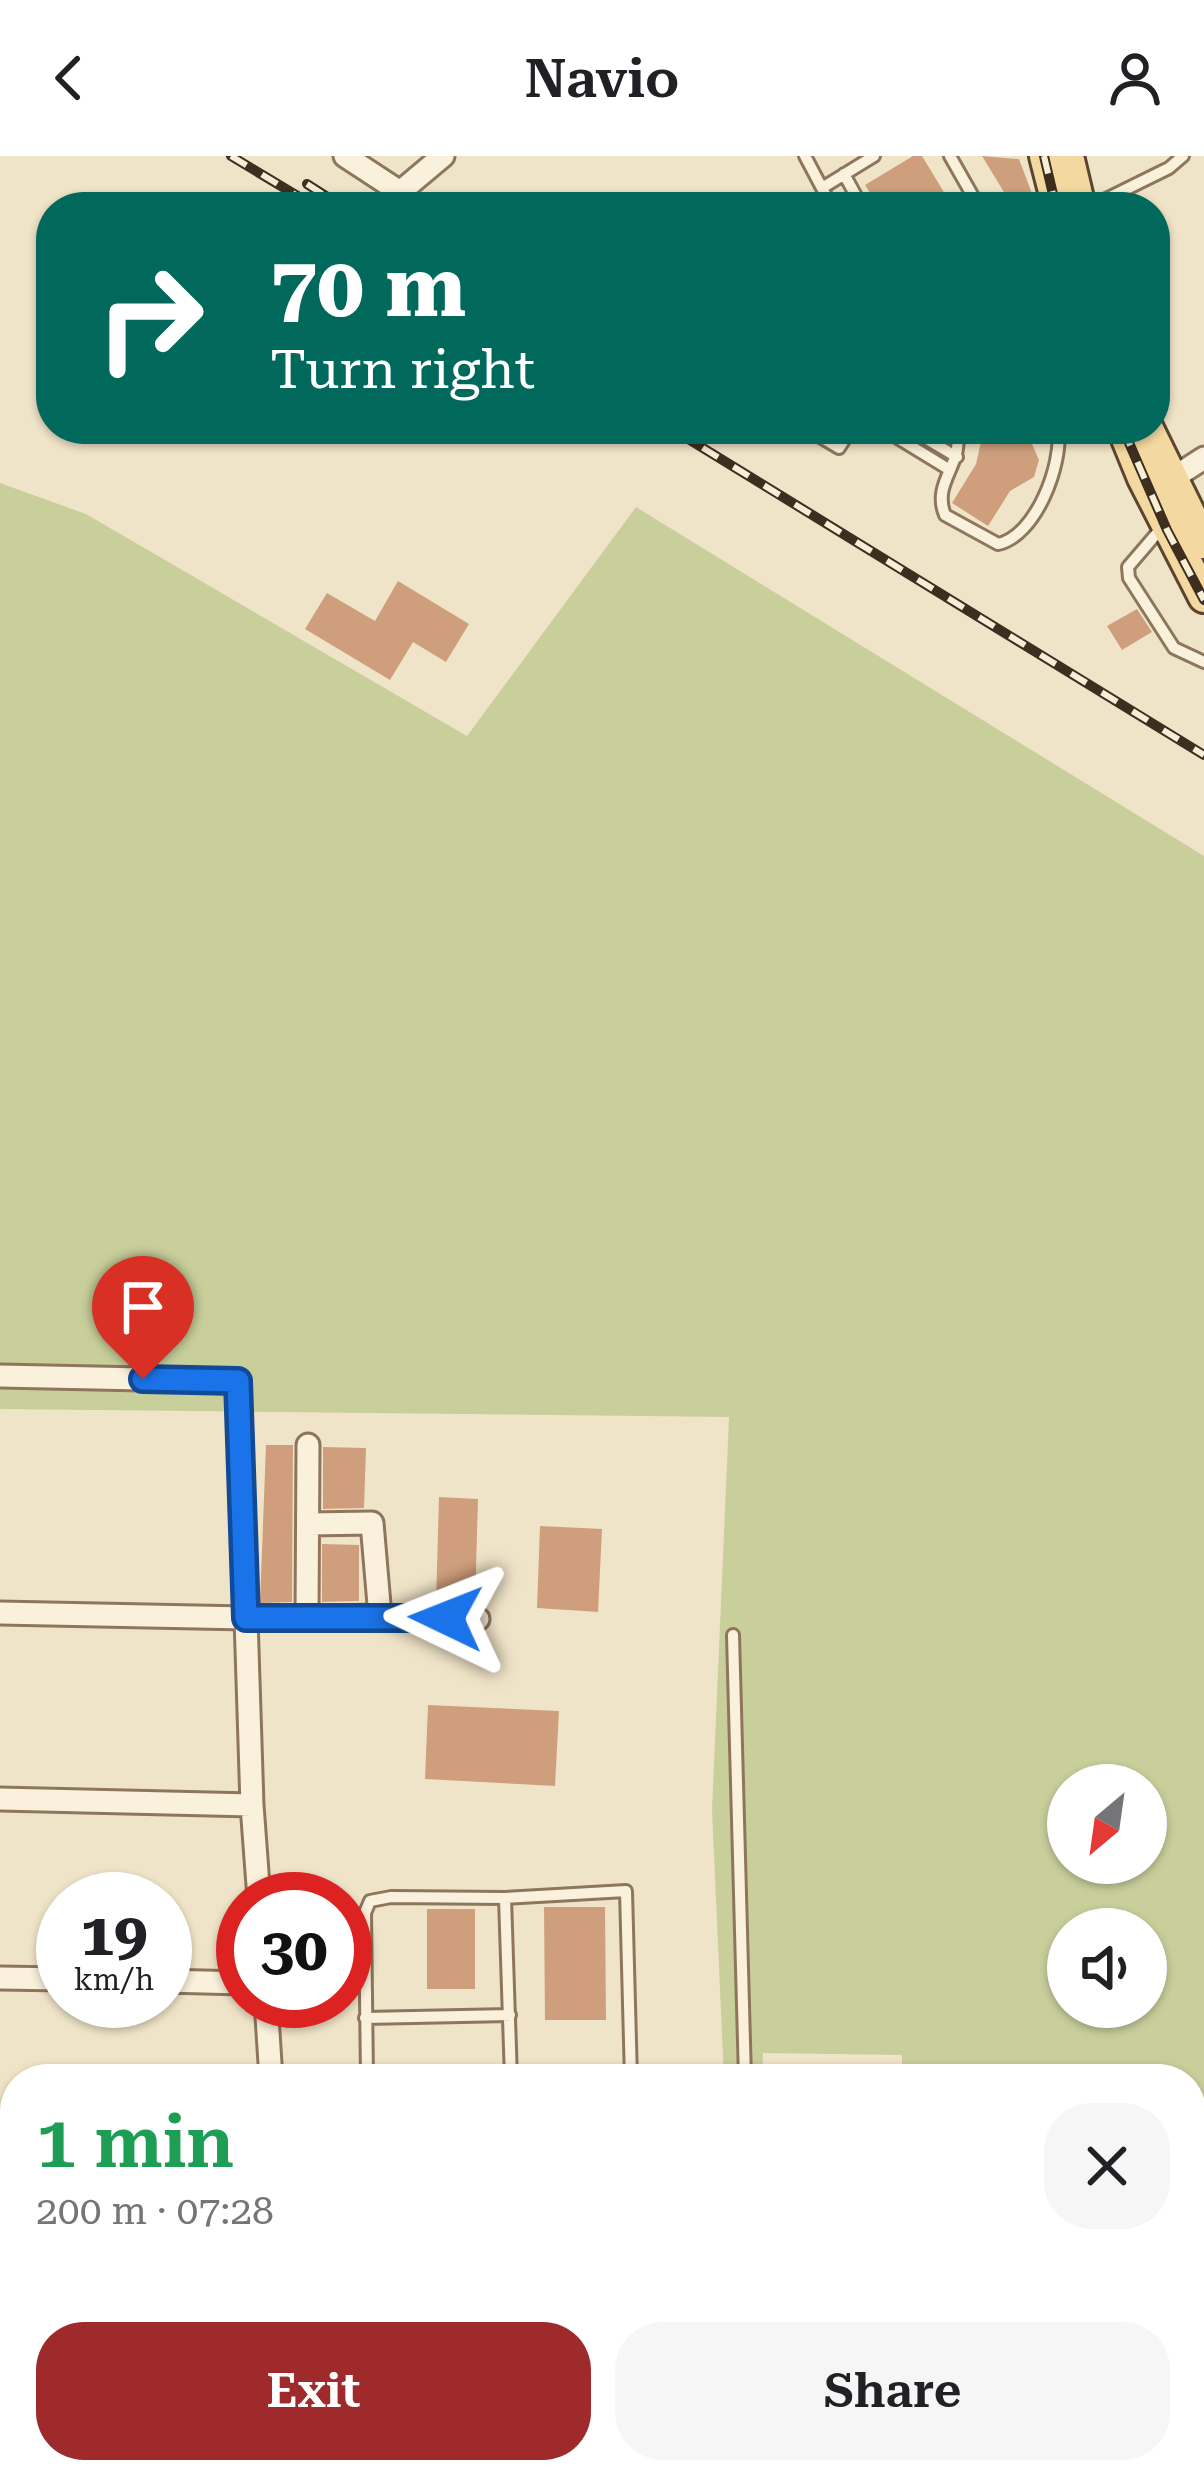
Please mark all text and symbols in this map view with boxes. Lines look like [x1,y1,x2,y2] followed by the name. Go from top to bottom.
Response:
[36,45,102,111] icon: back
[1102,45,1168,111] icon: person
[525,47,679,110] text: Navio
[270,238,466,336] text: 70 m
[72,240,228,396] icon: right
[270,338,535,401] text: Turn right
[92,1256,194,1379] pin
[110,1274,176,1340] icon: arrive
[383,1555,509,1681] position arrow
[1047,1764,1167,1884] north arrow
[1047,1764,1167,2028] map controls
[216,1872,372,2028] speed limit sign: 30
[80,1899,148,1970] text: 19
[1047,1908,1167,2028] button: sound
[74,1962,154,1997] text: km/h
[36,2100,234,2185] text: 1 min
[1044,2103,1170,2229] button: close
[36,2188,274,2234] text: 200 m · 07:28
[36,2322,591,2460] button: Exit
[615,2322,1170,2460] button: Share

